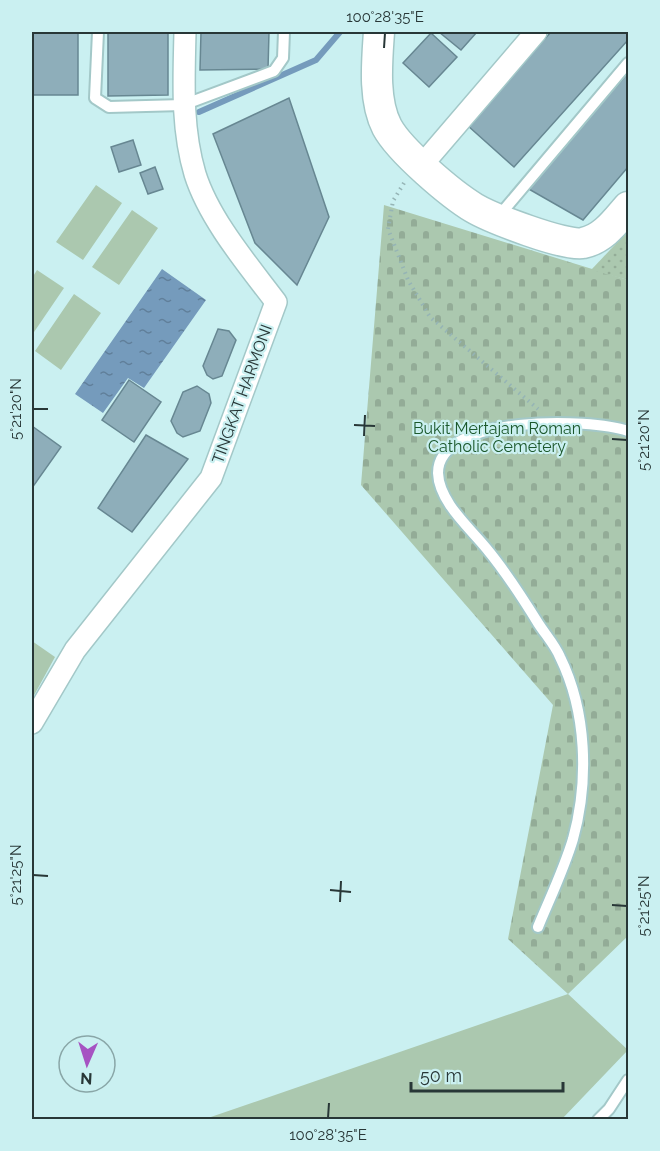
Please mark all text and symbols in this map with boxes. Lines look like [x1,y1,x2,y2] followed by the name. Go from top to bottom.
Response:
[346,8,424,26] text: 100°28'35"E
[208,322,276,466] street label: TINGKAT HARMONI
[7,378,25,440] text: 5°21'20"N
[635,409,653,471] text: 5°21'20"N
[413,419,581,456] park label: Bukit Mertajam Roman Catholic Cemetery
[7,845,25,905] text: 5°21'25"N
[635,876,653,936] text: 5°21'25"N
[57,1034,117,1094] north arrow
[411,1055,562,1093] scale bar
[420,1065,462,1086] text: 50 m
[80,1069,93,1088] text: N
[289,1126,367,1144] text: 100°28'35"E

